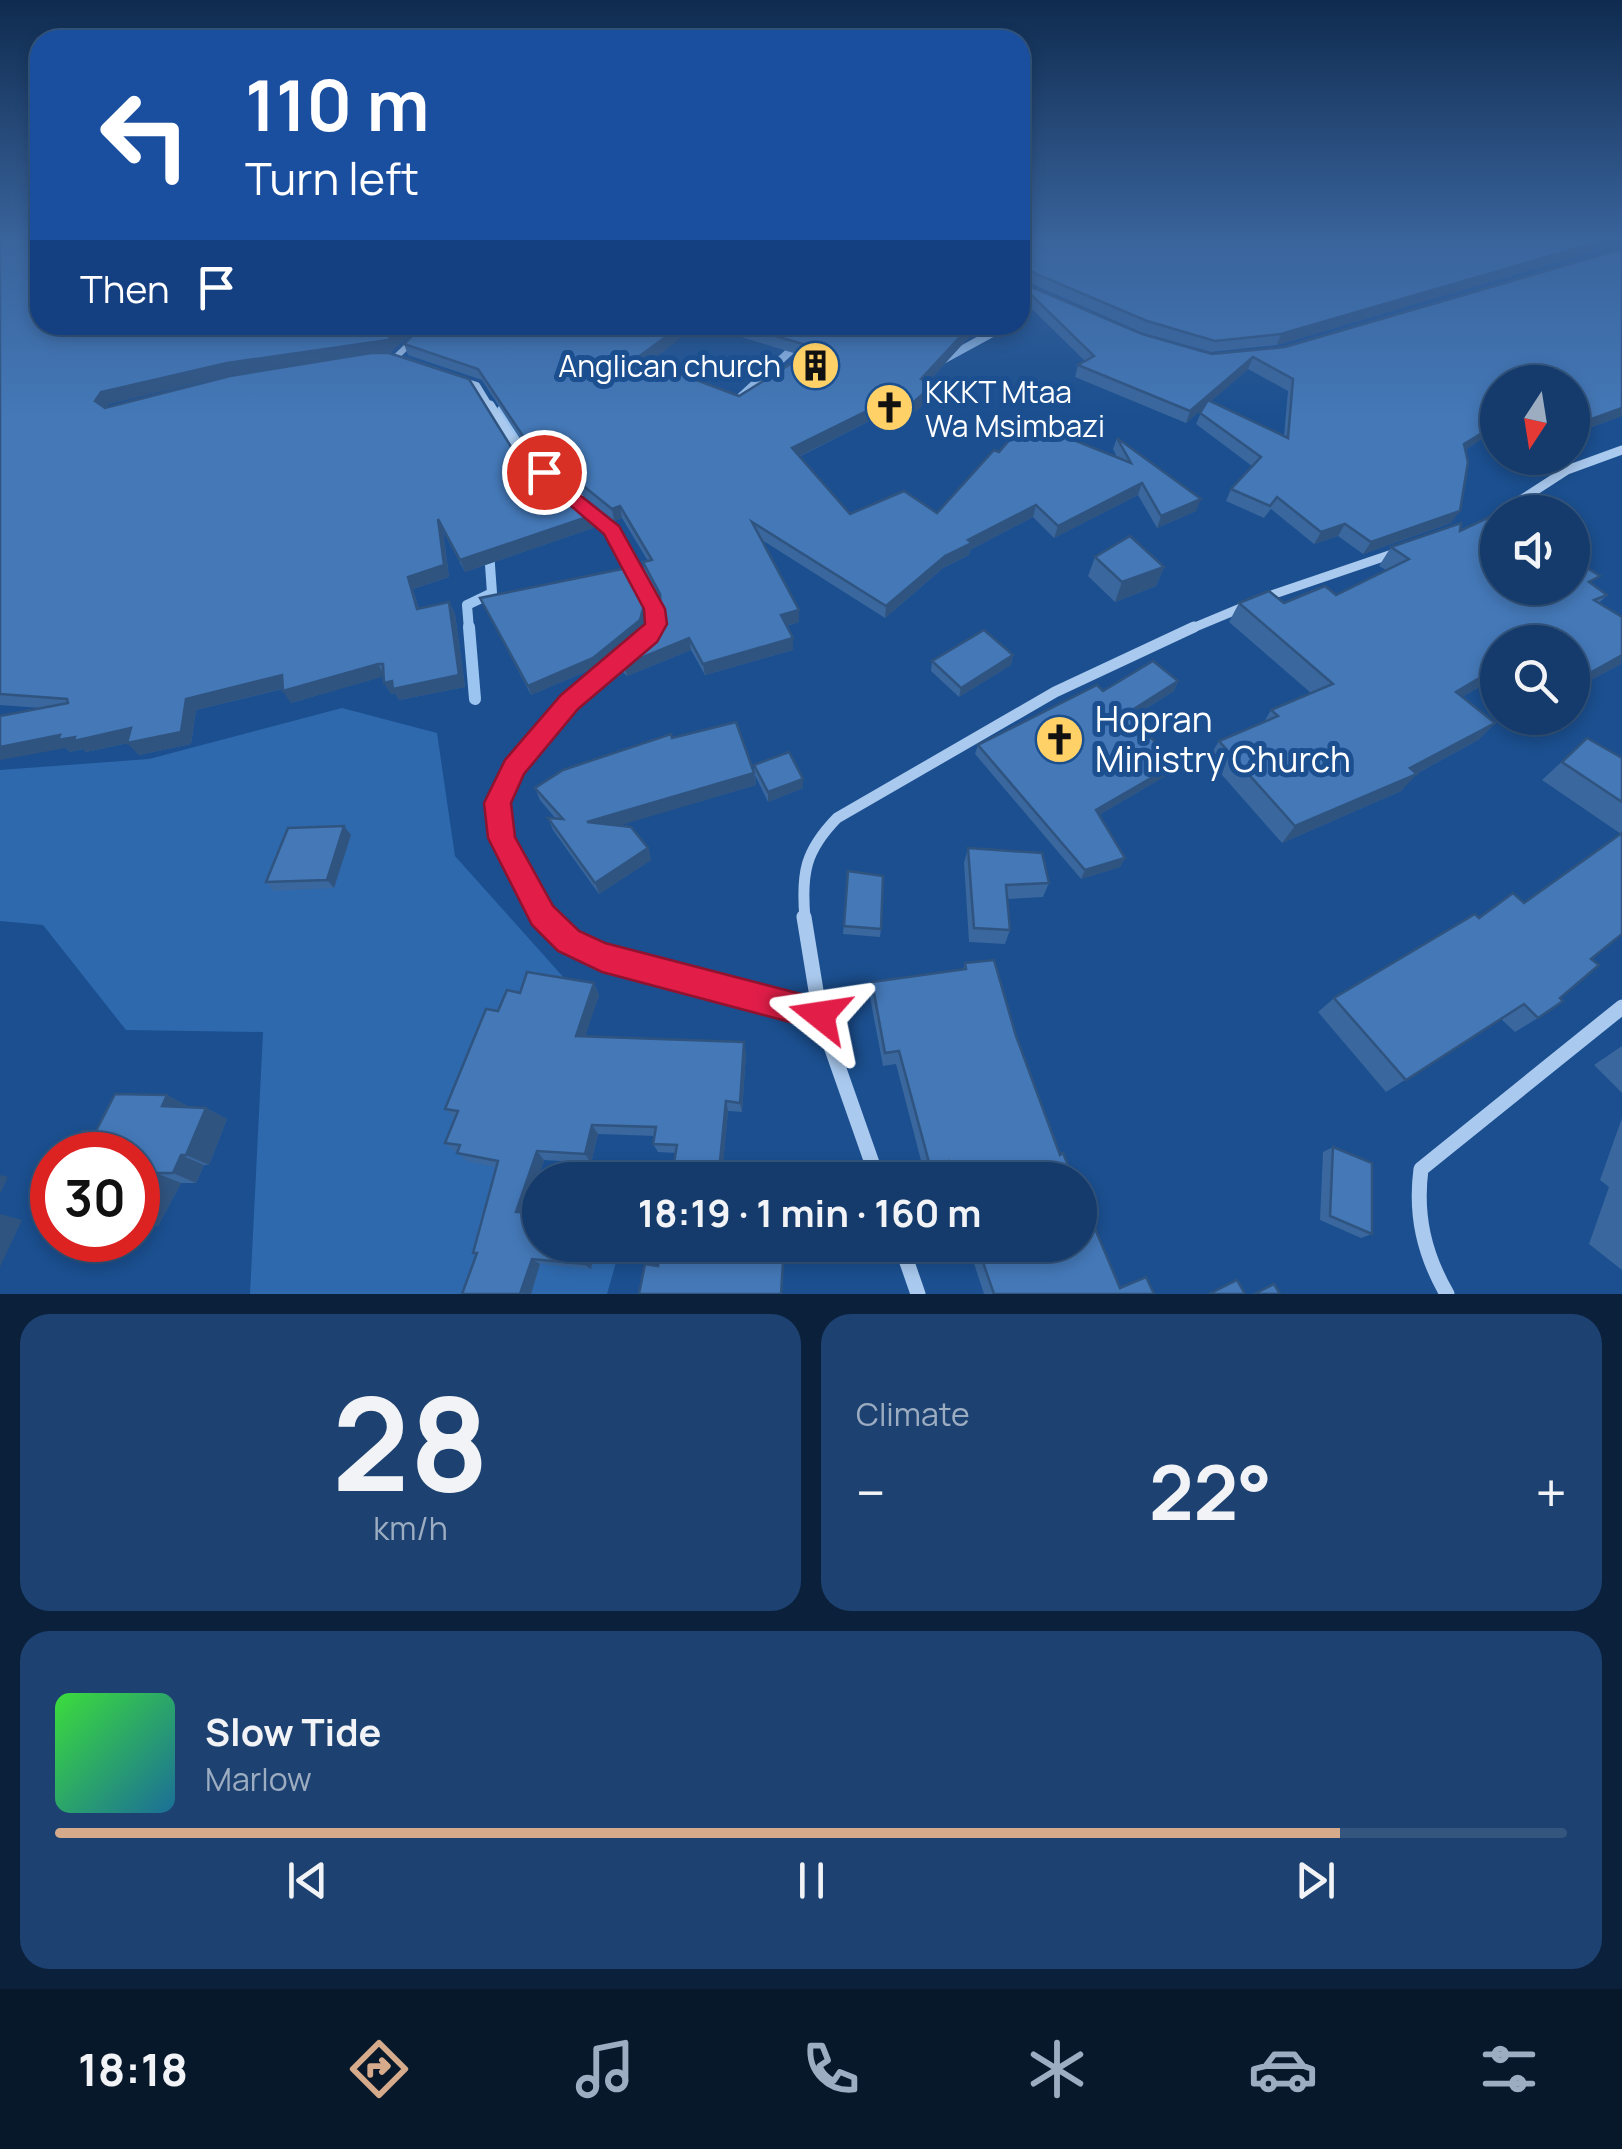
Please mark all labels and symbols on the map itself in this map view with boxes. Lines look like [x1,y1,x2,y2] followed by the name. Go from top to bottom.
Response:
[790,339,842,391] building icon: Anglican church
[558,345,781,386] place label: Anglican church
[1480,365,1590,475] north arrow
[925,371,1105,446] place label: KKKT Mtaa Wa Msimbazi
[864,382,916,434] church icon: KKKT Mtaa Wa Msimbazi
[502,430,587,515] pin
[1095,695,1351,783] place label: Hopran Ministry Church
[1034,713,1086,765] church icon: Hopran Ministry Church
[768,963,872,1067] position arrow
[30,1132,160,1262] speed limit sign: 30

